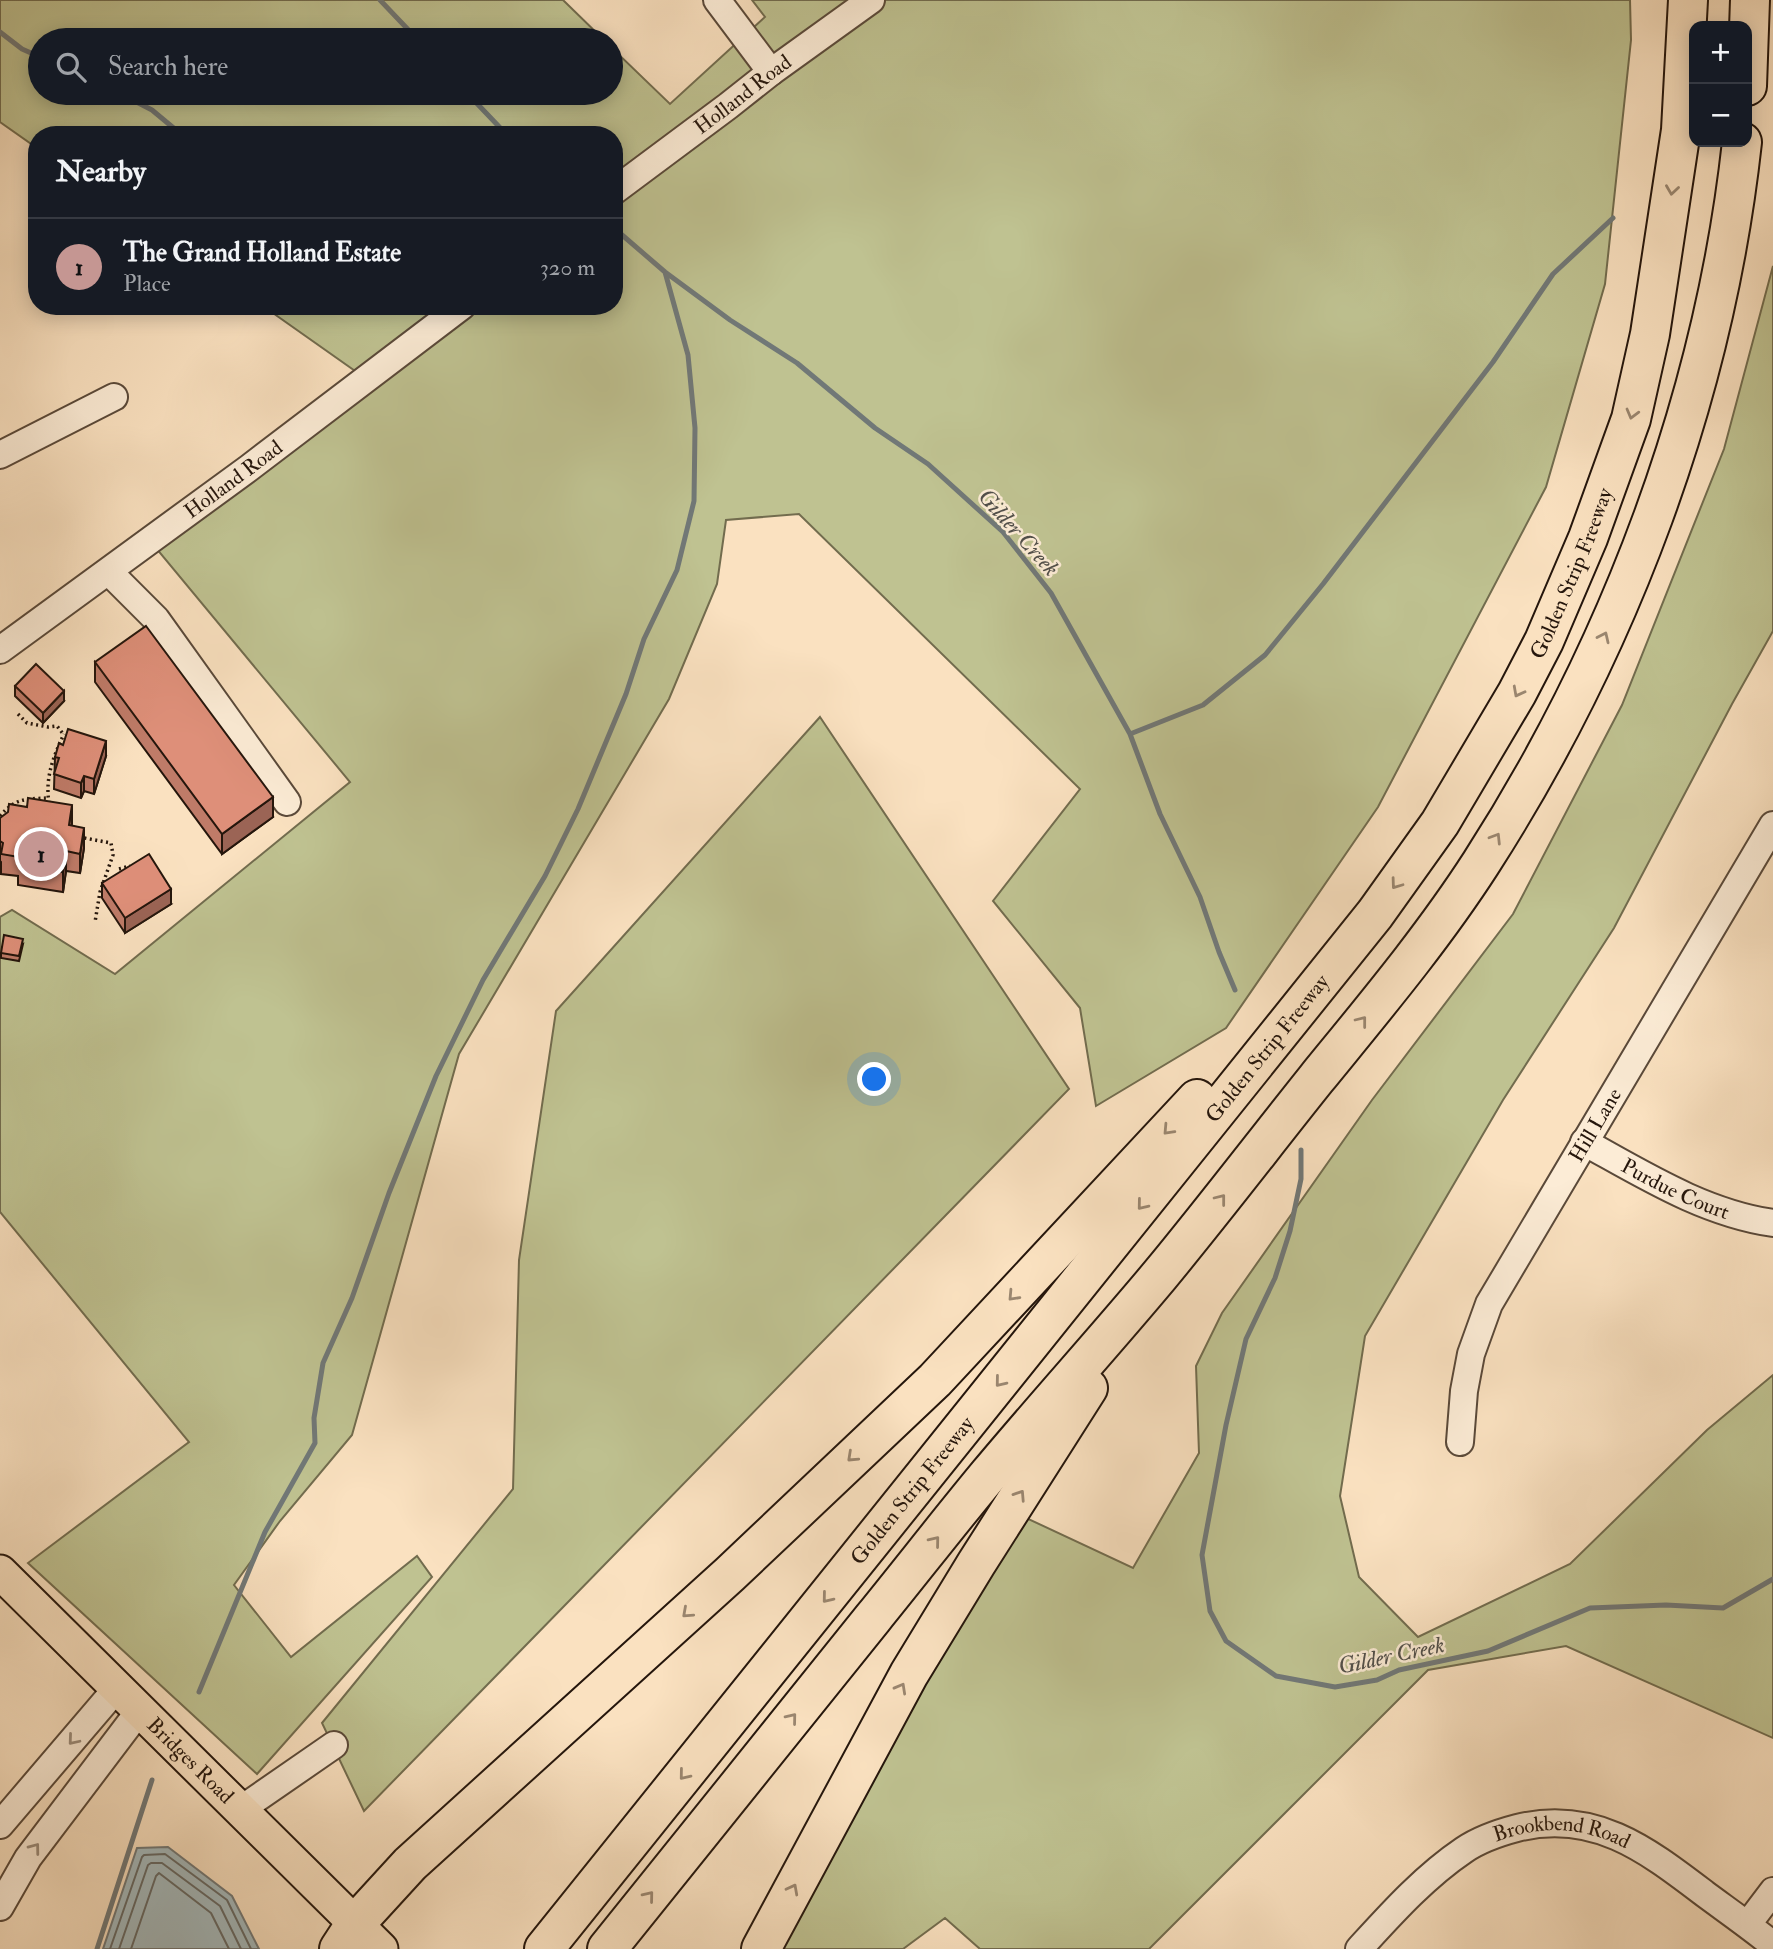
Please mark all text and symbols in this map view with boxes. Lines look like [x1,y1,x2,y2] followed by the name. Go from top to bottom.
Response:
[1689,21,1752,147] map controls
[1689,21,1752,84] button: +
[28,28,623,105] search box
[52,48,90,86] icon: search
[689,48,797,141] street label: Holland Road
[108,51,228,83] text: Search here
[1689,84,1752,147] button: −
[56,153,146,190] text: Nearby
[1665,184,1680,196] one-way arrow
[123,237,401,269] text: The Grand Holland Estate
[75,253,83,282] text: 1
[540,253,595,282] text: 320 m
[123,269,171,298] text: Place
[1626,407,1640,419] one-way arrow
[179,434,289,525] street label: Holland Road
[972,483,1066,582] water label: Gilder Creek
[1524,483,1619,664] street label: Golden Strip Freeway
[1596,632,1610,644] one-way arrow
[1512,684,1526,697] one-way arrow
[18,828,64,880] pin: 1
[1488,832,1501,845] one-way arrow
[1392,876,1404,889] one-way arrow
[1200,968,1336,1128] street label: Golden Strip Freeway
[1354,1017,1367,1029] one-way arrow
[857,1062,891,1096] your location
[1563,1083,1628,1167] street label: Hill Lane
[1164,1122,1177,1135] one-way arrow
[1616,1152,1733,1226] street label: Purdue Court
[1212,1194,1225,1207] one-way arrow
[1138,1196,1150,1209] one-way arrow
[1009,1288,1021,1301] one-way arrow
[996,1374,1008,1387] one-way arrow
[845,1410,981,1571] street label: Golden Strip Freeway
[847,1449,860,1461] one-way arrow
[1012,1490,1025,1503] one-way arrow
[926,1537,939,1549] one-way arrow
[822,1590,835,1602] one-way arrow
[682,1605,695,1617] one-way arrow
[1335,1630,1447,1681] water label: Gilder Creek
[893,1683,906,1696] one-way arrow
[141,1712,240,1810] street label: Bridges Road
[783,1714,796,1726] one-way arrow
[69,1731,81,1744] one-way arrow
[680,1767,692,1780] one-way arrow
[1490,1810,1635,1855] street label: Brookbend Road
[27,1844,40,1856] one-way arrow
[785,1884,798,1896] one-way arrow
[641,1891,654,1903] one-way arrow

